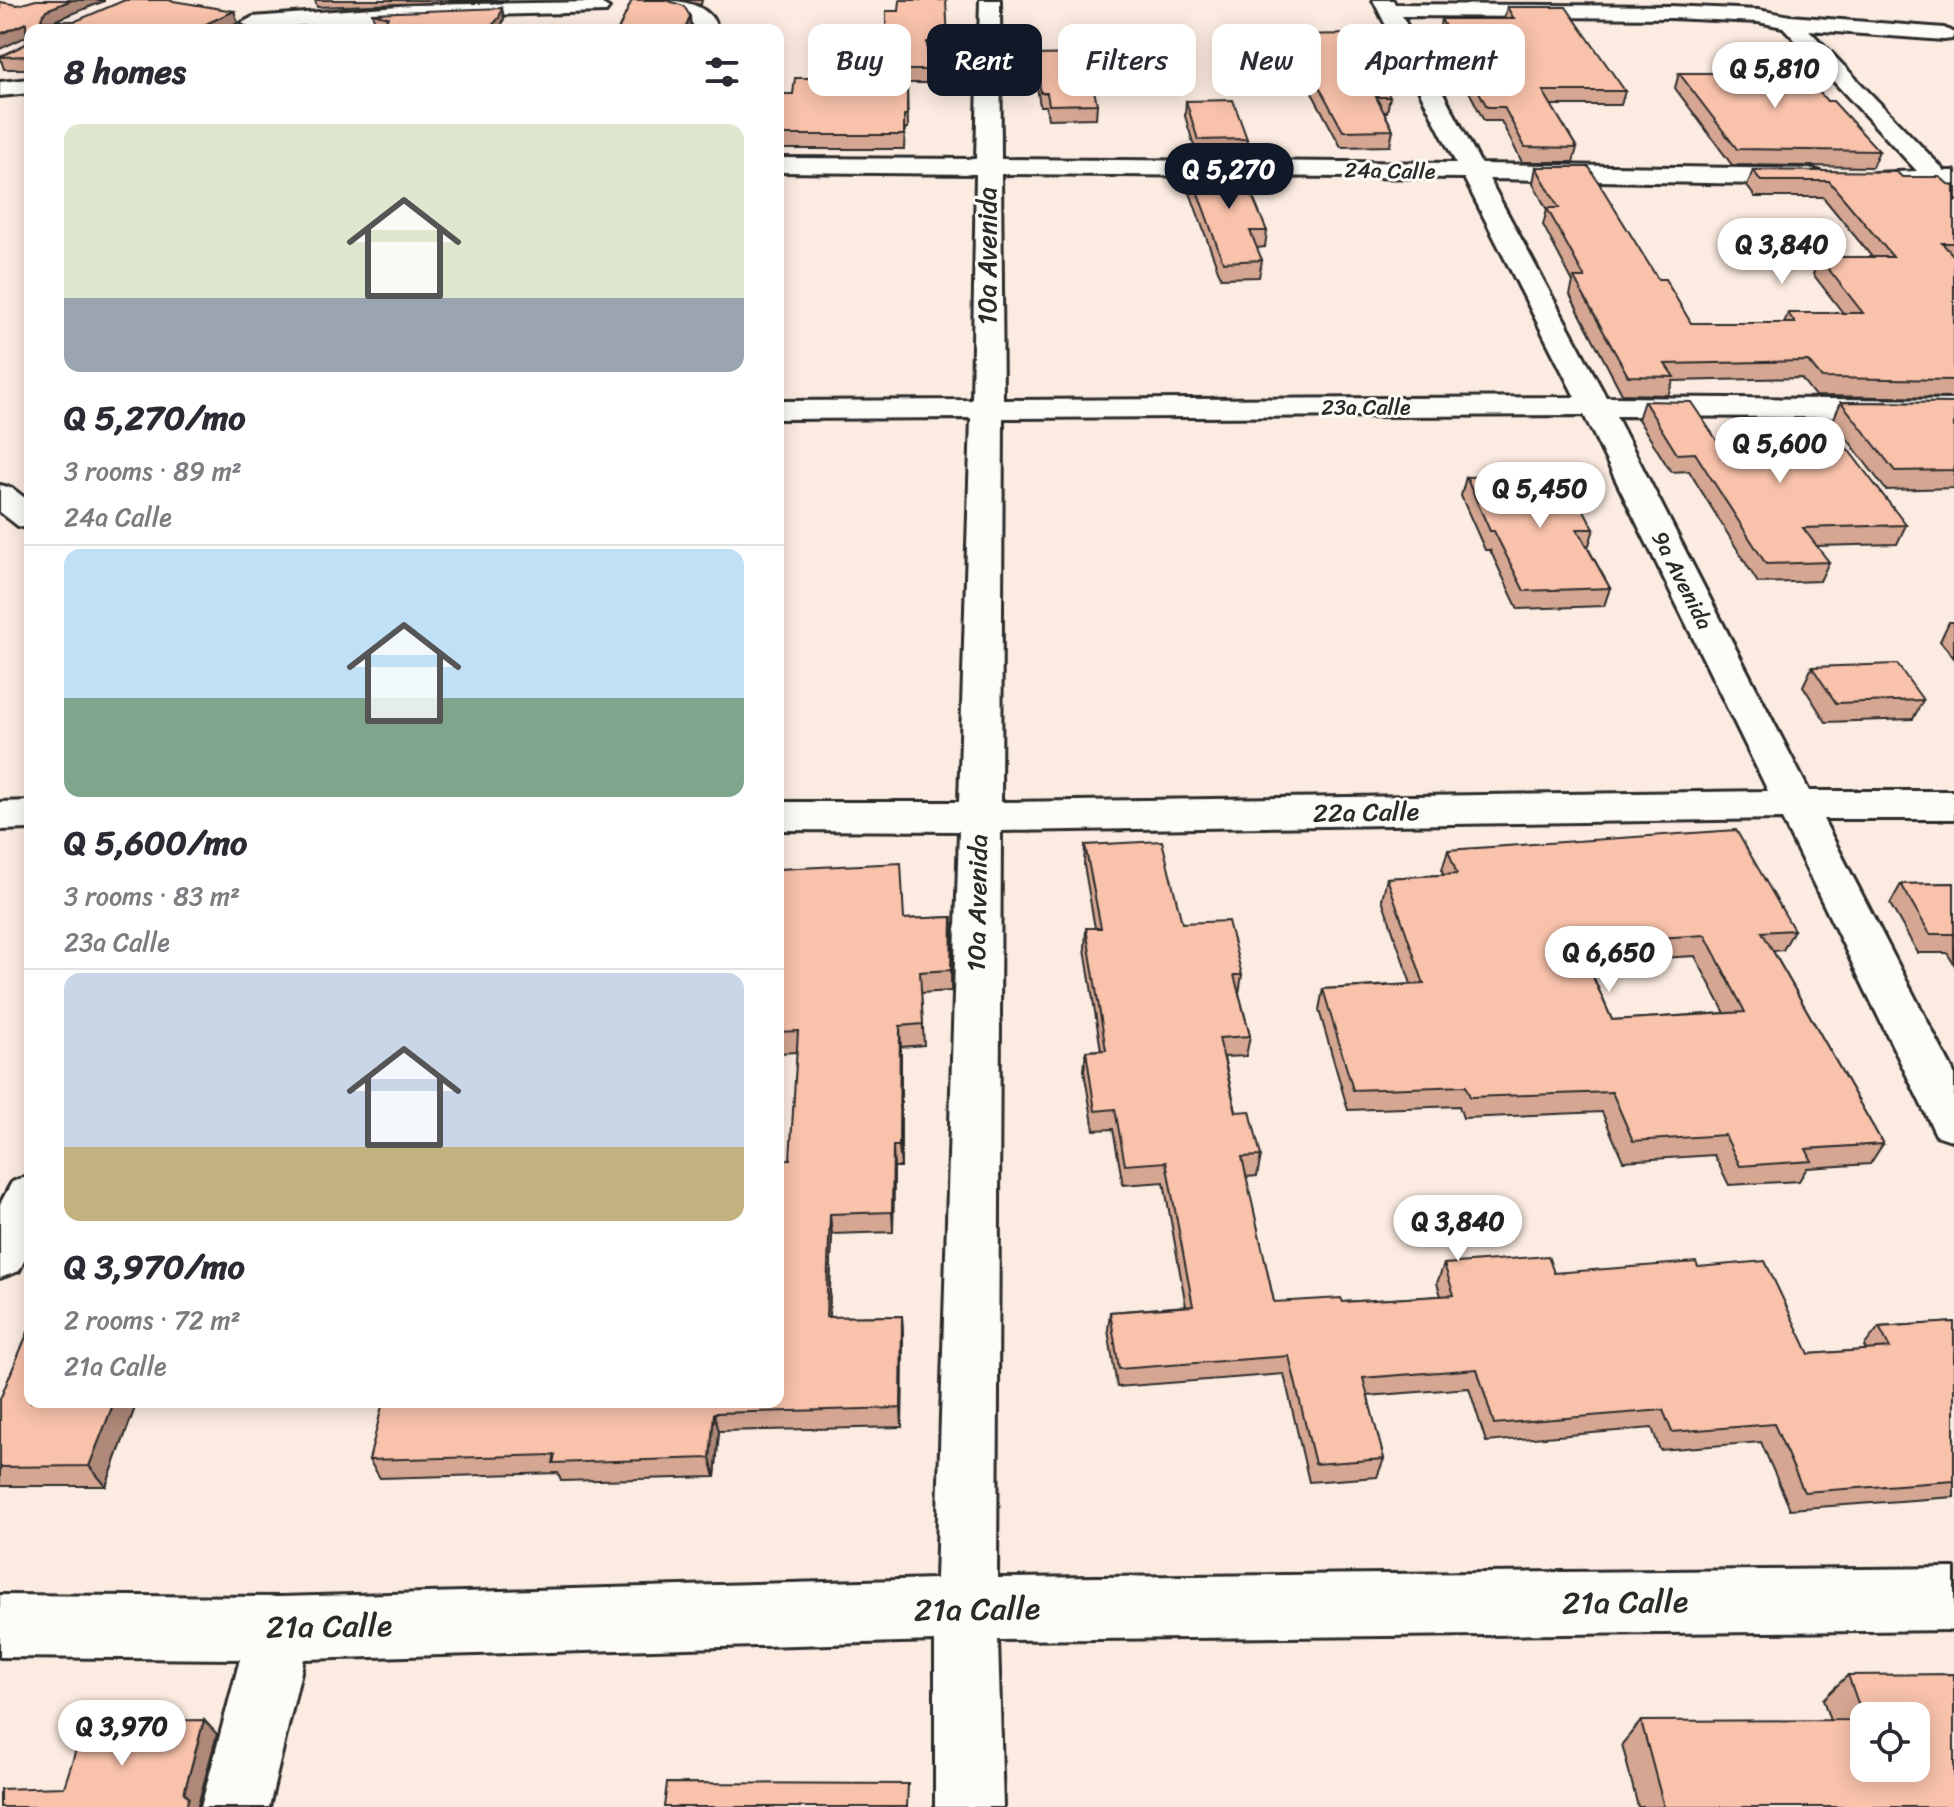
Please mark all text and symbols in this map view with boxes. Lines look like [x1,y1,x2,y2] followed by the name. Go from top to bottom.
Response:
[808,24,911,96] chip: Buy
[927,24,1042,96] chip: Rent
[1058,24,1196,96] chip: Filters
[1212,24,1321,96] chip: New
[1337,24,1525,96] chip: Apartment
[64,42,186,102] text: 8 homes
[1701,42,1849,110] pin: Q 5,810
[1730,45,1820,91] text: Q 5,810
[700,50,744,94] icon: filters
[1155,143,1303,211] pin: Q 5,270
[1183,146,1275,192] text: Q 5,270
[1344,150,1436,191] street label: 24a Calle
[332,176,476,320] icon: home
[964,187,1010,325] street label: 10a Avenida
[1708,218,1856,286] pin: Q 3,840
[1735,221,1829,267] text: Q 3,840
[64,388,246,448] text: Q 5,270/mo
[1321,388,1411,427] street label: 23a Calle
[1706,417,1854,485] pin: Q 5,600
[1733,420,1827,466] text: Q 5,600
[64,448,242,494] text: 3 rooms · 89 m²
[1466,462,1614,530] pin: Q 5,450
[1492,465,1588,511] text: Q 5,450
[64,494,172,540] text: 24a Calle
[1641,524,1724,637] street label: 9a Avenida
[332,601,476,745] icon: home
[1312,788,1420,836] street label: 22a Calle
[64,813,247,873] text: Q 5,600/mo
[953,834,1001,972] street label: 10a Avenida
[64,873,240,919] text: 3 rooms · 83 m²
[64,919,170,965] text: 23a Calle
[1535,926,1683,994] pin: Q 6,650
[1563,929,1655,975] text: Q 6,650
[332,1025,476,1169] icon: home
[1384,1195,1532,1263] pin: Q 3,840
[1411,1198,1505,1244] text: Q 3,840
[64,1237,245,1297] text: Q 3,970/mo
[64,1297,241,1343] text: 2 rooms · 72 m²
[64,1343,167,1389] text: 21a Calle
[1561,1573,1689,1632] street label: 21a Calle
[913,1580,1041,1639] street label: 21a Calle
[265,1597,393,1656] street label: 21a Calle
[48,1700,196,1768] pin: Q 3,970
[1850,1702,1930,1782] map controls
[1850,1702,1930,1782] button: locate
[76,1703,168,1749] text: Q 3,970

